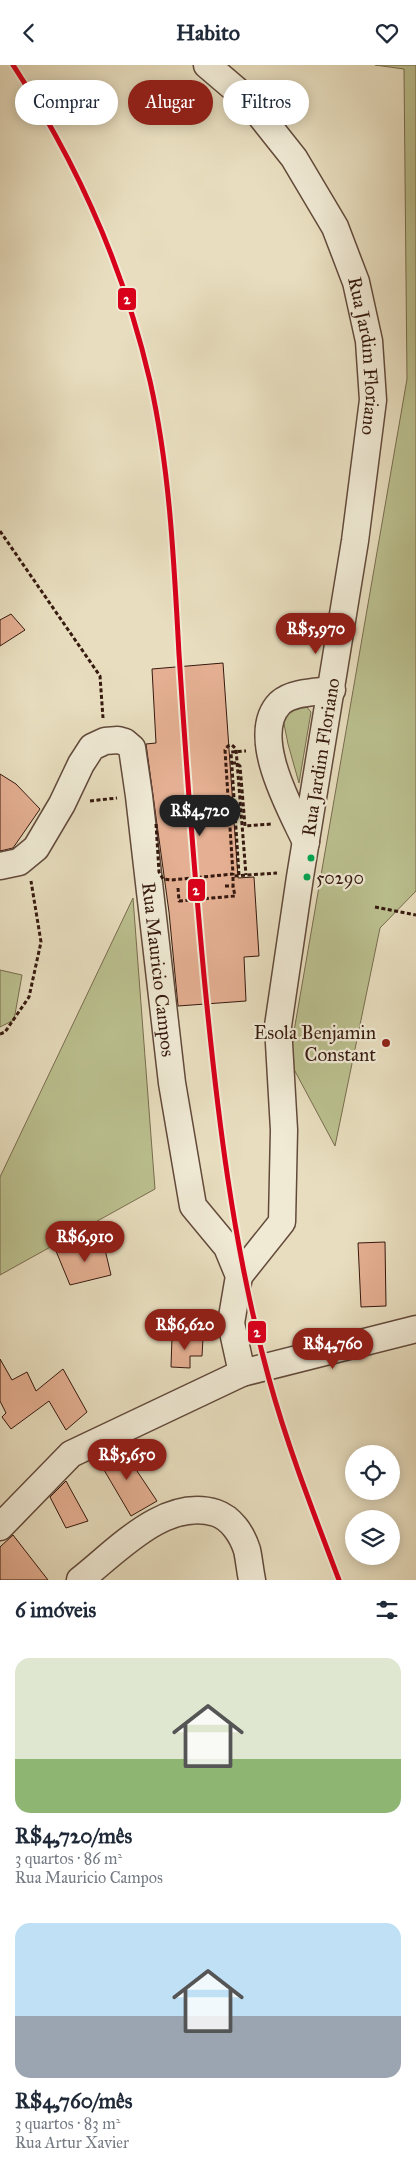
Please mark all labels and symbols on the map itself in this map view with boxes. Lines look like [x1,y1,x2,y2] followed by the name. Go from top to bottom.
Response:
[343,275,384,437] street label: Rua Jardim Floriano
[117,287,137,311] line badge: 2
[124,291,132,308] text: 2
[270,613,362,655] pin: R$5,970
[297,676,345,838] street label: Rua Jardim Floriano
[154,795,246,837] pin: R$4,720
[306,853,316,863] unlabelled marker
[316,867,364,889] place label: 50290
[302,872,312,882] marker: 50290
[187,878,206,902] line badge: 2
[137,881,180,1058] street label: Rua Mauricio Campos
[193,882,201,899] text: 2
[254,1021,376,1066] place label: Esola Benjamin Constant
[380,1037,392,1049] marker: Esola Benjamin Constant
[39,1221,131,1263] pin: R$6,910
[139,1309,231,1351] pin: R$6,620
[247,1320,267,1344] line badge: 2
[254,1324,262,1341] text: 2
[287,1327,379,1370] pin: R$4,760
[81,1439,173,1481] pin: R$5,650

